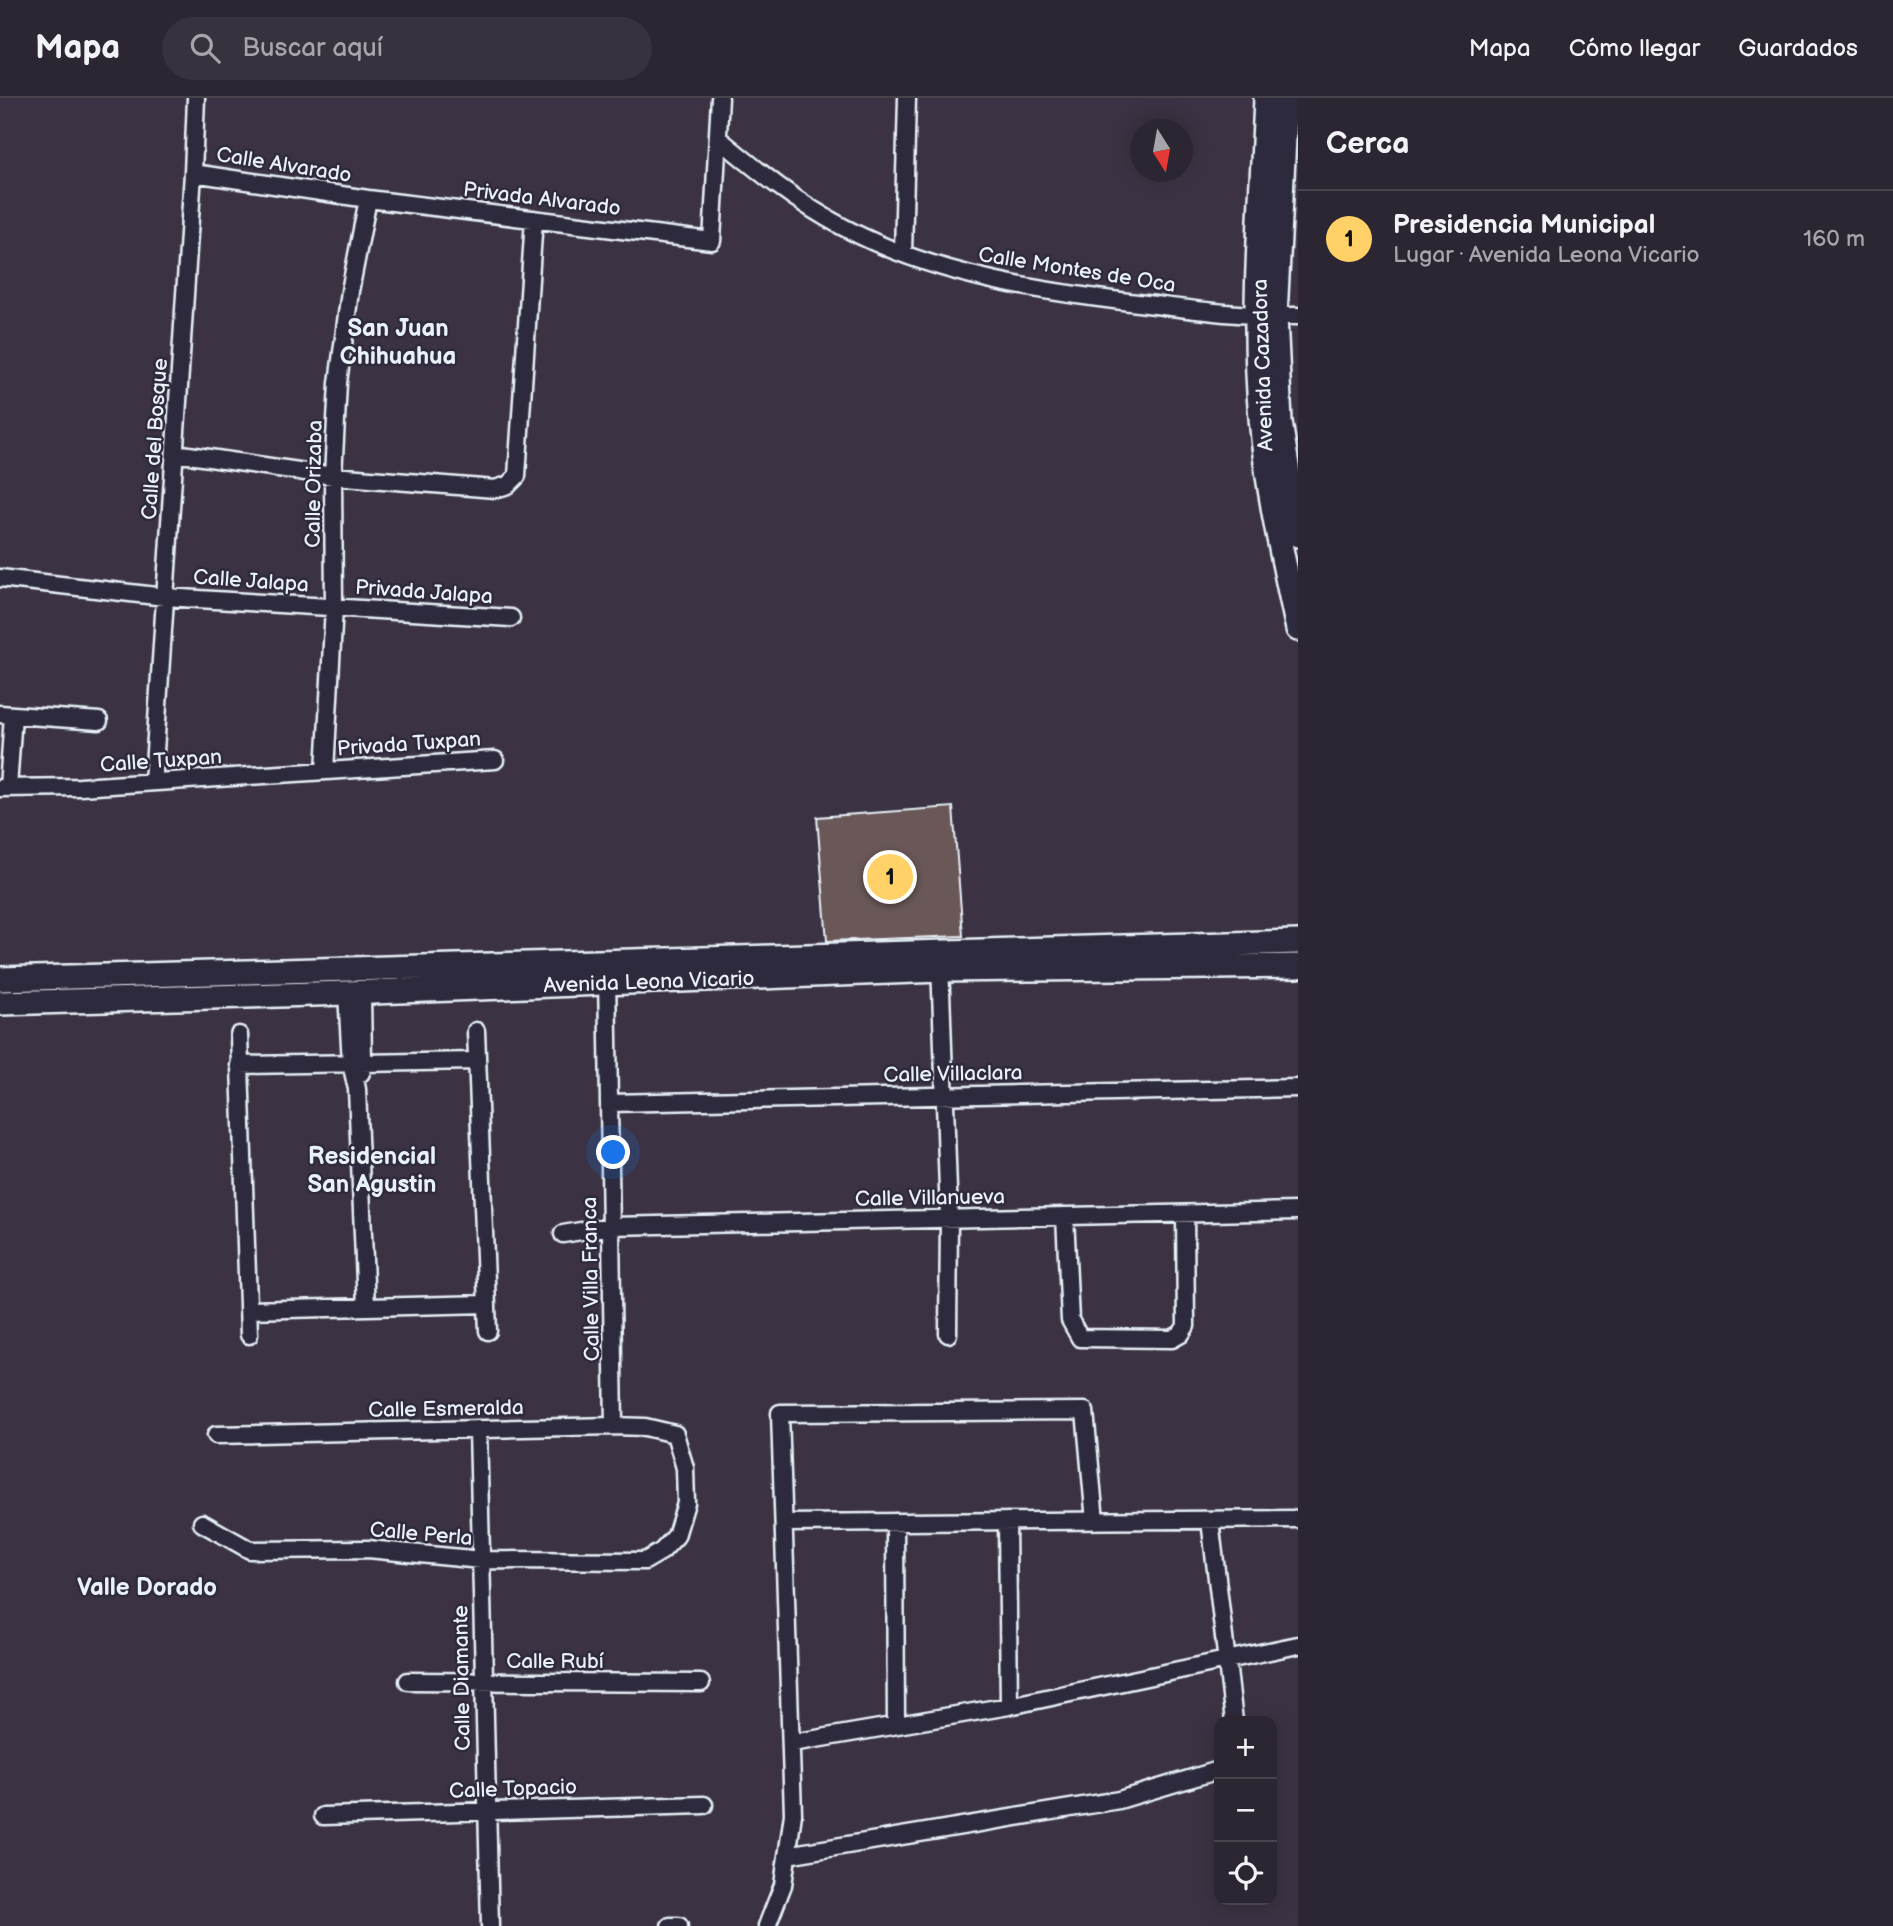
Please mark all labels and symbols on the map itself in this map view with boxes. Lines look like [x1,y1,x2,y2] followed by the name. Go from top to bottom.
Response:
[1130,119,1193,182] north arrow
[215,142,353,188] street label: Calle Alvarado
[462,177,622,221] street label: Privada Alvarado
[977,242,1177,298] street label: Calle Montes de Oca
[1247,278,1279,452] street label: Avenida Cazadora
[340,314,456,371] district label: San Juan Chihuahua
[137,357,173,521] street label: Calle del Bosque
[300,420,328,548] street label: Calle Orizaba
[192,564,310,598] street label: Calle Jalapa
[354,575,494,609] street label: Privada Jalapa
[336,727,482,761] street label: Privada Tuxpan
[99,744,223,778] street label: Calle Tuxpan
[867,851,913,903] pin: 1
[543,966,755,998] street label: Avenida Leona Vicario
[883,1060,1023,1088] street label: Calle Villaclara
[596,1135,630,1169] your location
[307,1142,437,1199] district label: Residencial San Agustin
[855,1184,1005,1212] street label: Calle Villanueva
[577,1196,605,1362] street label: Calle Villa Franca
[368,1395,524,1423] street label: Calle Esmeralda
[369,1517,473,1551] street label: Calle Perla
[77,1573,217,1602] district label: Valle Dorado
[448,1605,476,1751] street label: Calle Diamante
[506,1649,605,1674] street label: Calle Rubí
[449,1774,577,1804] street label: Calle Topacio

